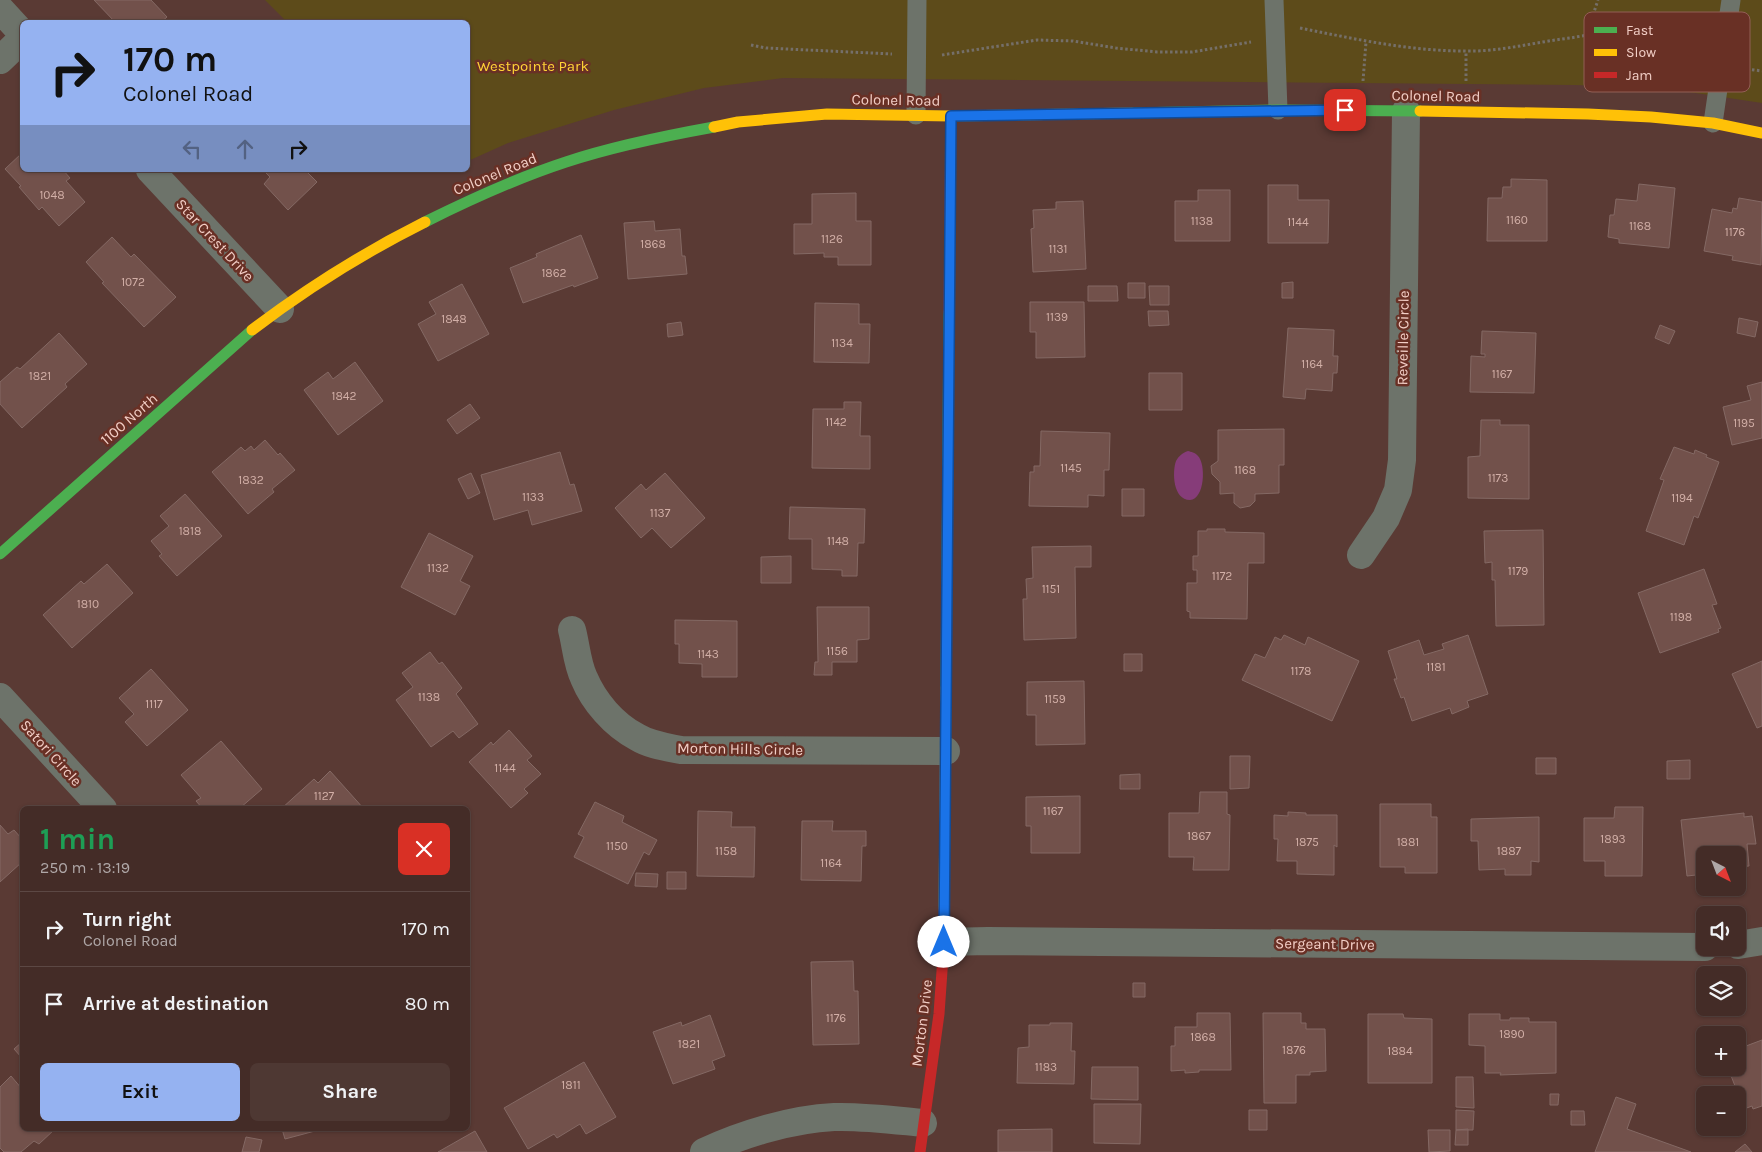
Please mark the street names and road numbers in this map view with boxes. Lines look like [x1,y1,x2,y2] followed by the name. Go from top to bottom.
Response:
[1391,86,1481,106] street label: Colonel Road
[851,90,941,110] street label: Colonel Road
[450,149,540,199] street label: Colonel Road
[172,195,258,285] street label: Star Crest Drive
[1393,290,1413,386] street label: Reveille Circle
[97,389,161,449] street label: 1100 North
[16,716,86,790] street label: Satori Circle
[677,739,803,759] street label: Morton Hills Circle
[1275,934,1375,954] street label: Sergeant Drive
[908,978,936,1068] street label: Morton Drive

